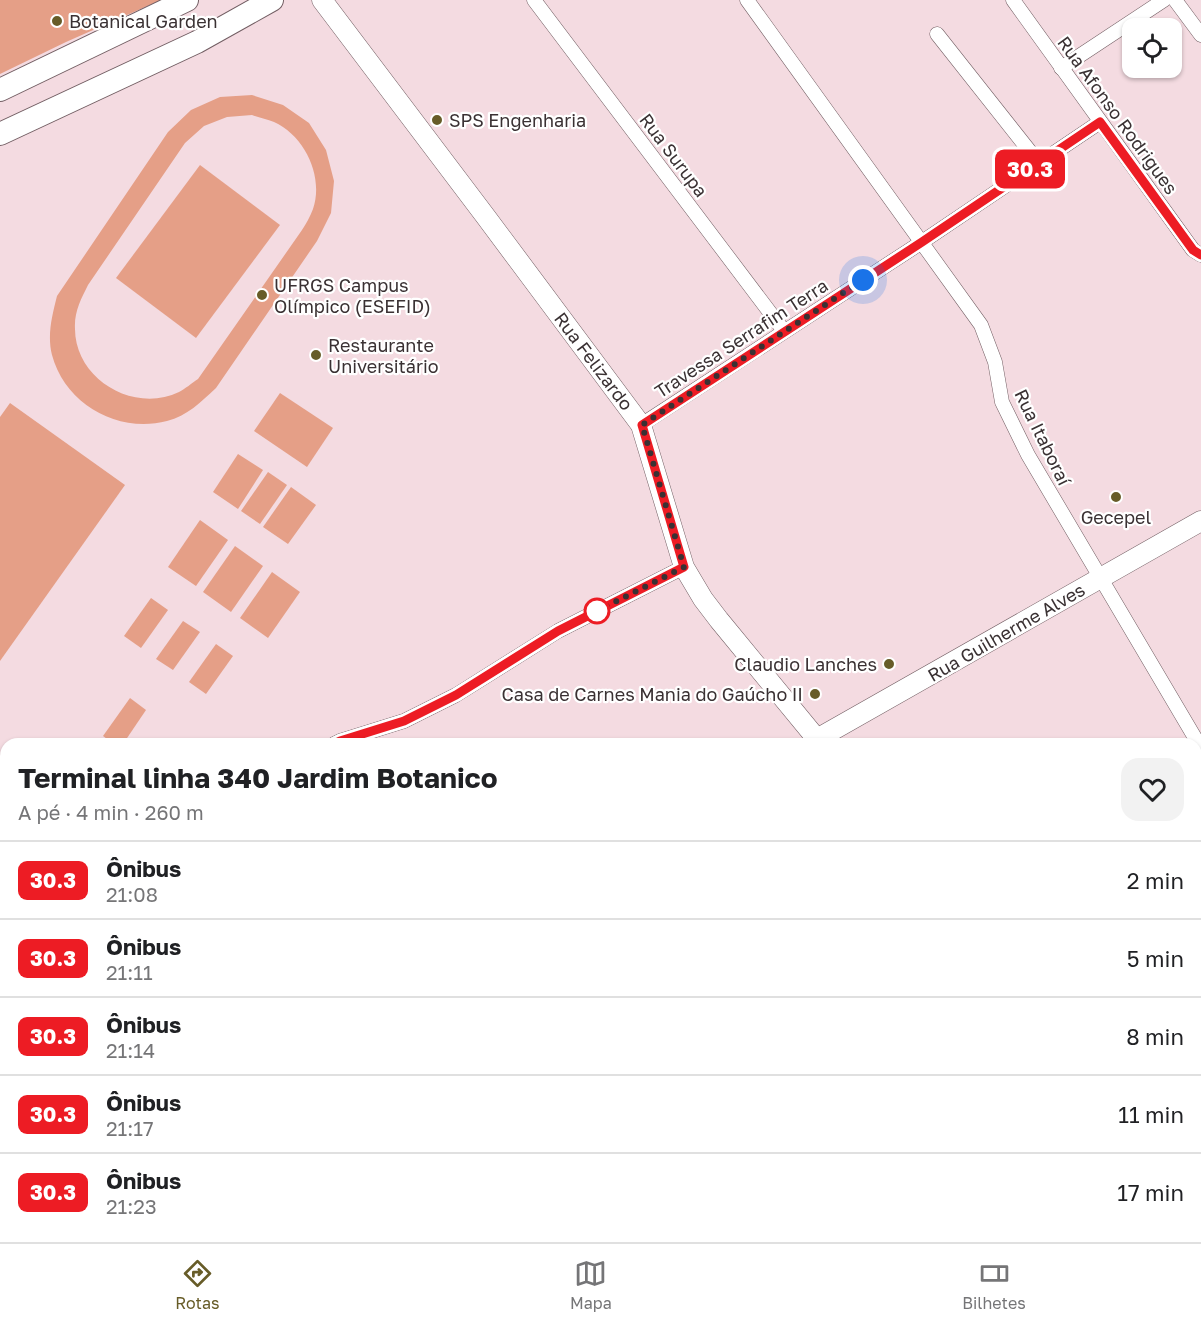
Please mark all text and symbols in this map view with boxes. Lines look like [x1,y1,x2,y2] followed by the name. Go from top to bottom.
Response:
[69,10,218,32] place label: Botanical Garden
[50,14,64,28] marker: Botanical Garden
[1122,18,1182,78] map controls
[1122,18,1182,78] button: locate
[1053,32,1183,198] street label: Rua Afonso Rodrigues
[449,109,586,131] place label: SPS Engenharia
[635,109,713,201] street label: Rua Surupa
[430,113,444,127] marker: SPS Engenharia
[988,150,1072,188] line badge: 30.3
[1007,156,1053,182] text: 30.3
[848,265,878,295] your location
[274,274,431,317] place label: UFRGS Campus Olímpico (ESEFID)
[650,274,832,402] street label: Travessa Serrafim Terra
[255,288,269,302] marker: UFRGS Campus Olímpico (ESEFID)
[550,308,638,414] street label: Rua Felizardo
[328,334,439,377] place label: Restaurante Universitário
[309,348,323,362] marker: Restaurante Universitário
[1010,385,1076,490] street label: Rua Itaboraí
[1109,490,1123,504] marker: Gecepel
[1081,506,1152,528] place label: Gecepel
[924,578,1088,686] street label: Rua Guilherme Alves
[584,598,610,624] unlabelled marker
[734,653,877,675] place label: Claudio Lanches
[882,657,896,671] marker: Claudio Lanches
[502,683,803,705] place label: Casa de Carnes Mania do Gaúcho II
[808,687,822,701] marker: Casa de Carnes Mania do Gaúcho II
[1121,758,1184,821] button: heart
[18,761,498,794] text: Terminal linha 340 Jardim Botanico
[18,800,204,824] text: A pé · 4 min · 260 m
[106,855,181,882] text: Ônibus
[30,867,76,893] text: 30.3
[1127,867,1184,894] text: 2 min
[106,882,158,906] text: 21:08
[106,933,181,960] text: Ônibus
[30,945,76,971] text: 30.3
[1127,945,1184,972] text: 5 min
[106,960,153,984] text: 21:11
[106,1011,181,1038] text: Ônibus
[30,1023,76,1049] text: 30.3
[1126,1023,1184,1050] text: 8 min
[106,1038,155,1062] text: 21:14
[106,1089,181,1116] text: Ônibus
[30,1101,76,1127] text: 30.3
[1118,1101,1184,1128] text: 11 min
[106,1116,154,1140] text: 21:17
[106,1167,181,1194] text: Ônibus
[30,1179,76,1205] text: 30.3
[1117,1179,1184,1206] text: 17 min
[106,1194,157,1218] text: 21:23
[175,1257,220,1313] tab: Rotas
[570,1257,612,1313] tab: Mapa
[962,1257,1026,1313] tab: Bilhetes

